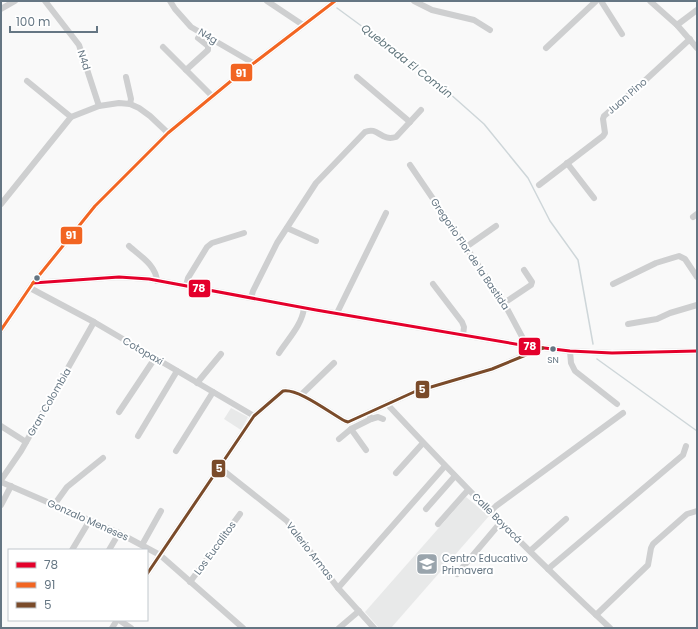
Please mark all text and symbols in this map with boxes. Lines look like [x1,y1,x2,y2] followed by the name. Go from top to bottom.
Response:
[10,8,97,34] scale bar
[16,13,50,30] text: 100 m
[358,20,456,102] water label: Quebrada El Común
[196,24,220,48] street label: N4g
[74,48,94,72] street label: N4d
[230,63,253,82] line badge: 91
[236,65,246,81] text: 91
[604,74,650,118] street label: Juan Pino
[427,195,513,313] street label: Gregorio Flor de la Bastida
[60,226,83,245] line badge: 91
[66,227,76,243] text: 91
[32,273,42,283] unlabelled marker
[188,279,211,298] line badge: 78
[192,280,206,296] text: 78
[120,333,166,369] street label: Cotopaxi
[518,337,541,356] line badge: 78
[523,338,537,354] text: 78
[548,344,558,354] marker: SN
[547,354,559,366] place label: SN
[23,365,75,439] street label: Gran Colombia
[415,380,430,399] line badge: 5
[418,381,426,397] text: 5
[211,459,226,478] line badge: 5
[215,460,223,476] text: 5
[468,489,526,547] street label: Calle Boyacá
[45,495,131,545] street label: Gonzalo Meneses
[190,518,240,578] street label: Los Eucalitos
[282,519,338,583] street label: Valerio Armas
[8,549,148,621] legend
[414,551,440,577] school or university icon: Centro Educativo Primavera
[442,551,528,578] place label: Centro Educativo Primavera
[44,556,58,573] text: 78
[44,576,55,593] text: 91
[44,596,52,613] text: 5

